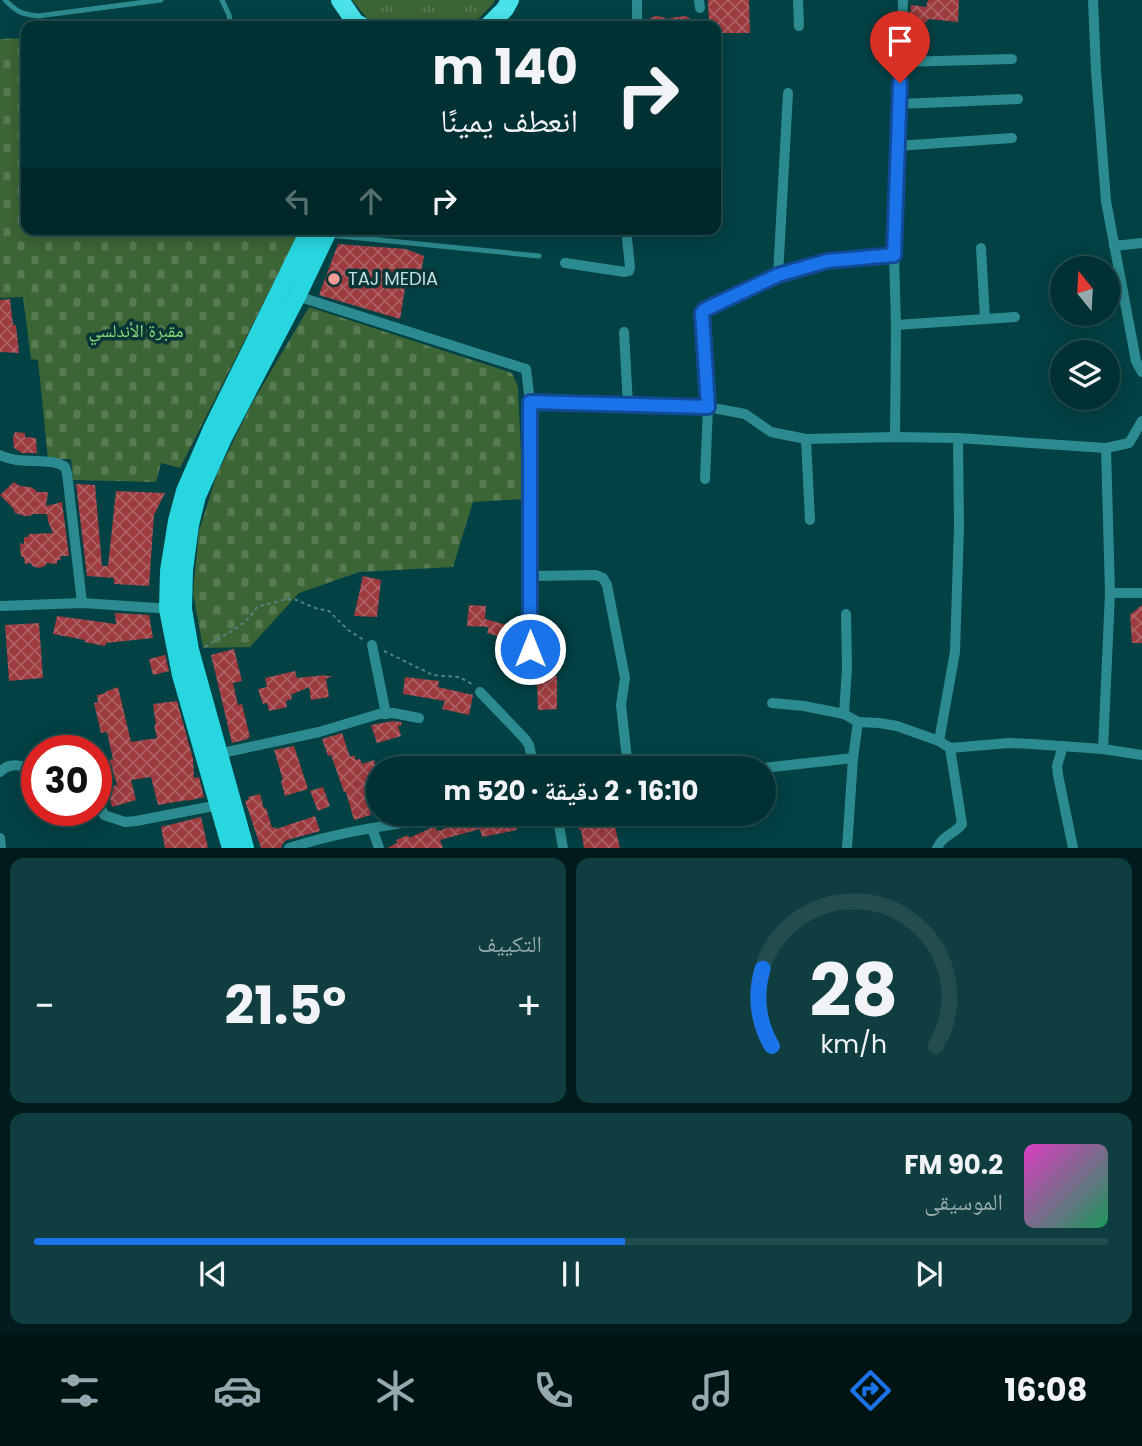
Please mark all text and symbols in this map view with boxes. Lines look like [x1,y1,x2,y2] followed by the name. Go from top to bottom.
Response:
[870,11,930,83] pin
[881,22,919,60] icon: arrive
[432,33,578,101] text: 140 m
[602,49,693,140] icon: right
[440,98,578,143] text: انعطف يمينًا
[279,182,317,220] icon: left
[352,182,390,220] icon: ahead
[425,182,463,220] icon: right
[1050,256,1120,326] north arrow
[1050,256,1120,410] map controls
[348,266,438,291] place label: TAJ MEDIA
[326,271,342,287] marker: TAJ MEDIA
[88,318,184,346] park label: مقبرة الأندلسي
[1050,340,1120,410] button: layers
[493,612,567,686] position arrow
[21,735,112,826] speed limit sign: 30
[444,773,698,809] text: 16:10 · 2 دقيقة · 520 m
[477,928,542,960] text: التكييف
[810,941,898,1042] text: 28
[225,969,346,1042] text: 21.5°
[34,979,55,1032] text: −
[516,979,542,1032] text: +
[821,1027,887,1062] text: km/h
[904,1147,1003,1183] text: 90.2 FM
[924,1186,1003,1218] text: الموسيقى
[194,1255,232,1293] icon: previous
[552,1255,590,1293] icon: pause
[910,1255,948,1293] icon: next
[55,1366,104,1415] icon: filters
[213,1366,262,1415] icon: car
[371,1366,420,1415] icon: climate
[529,1366,578,1415] icon: phone
[688,1366,737,1415] icon: music
[846,1366,895,1415] icon: directions
[1004,1367,1087,1412] text: 16:08

